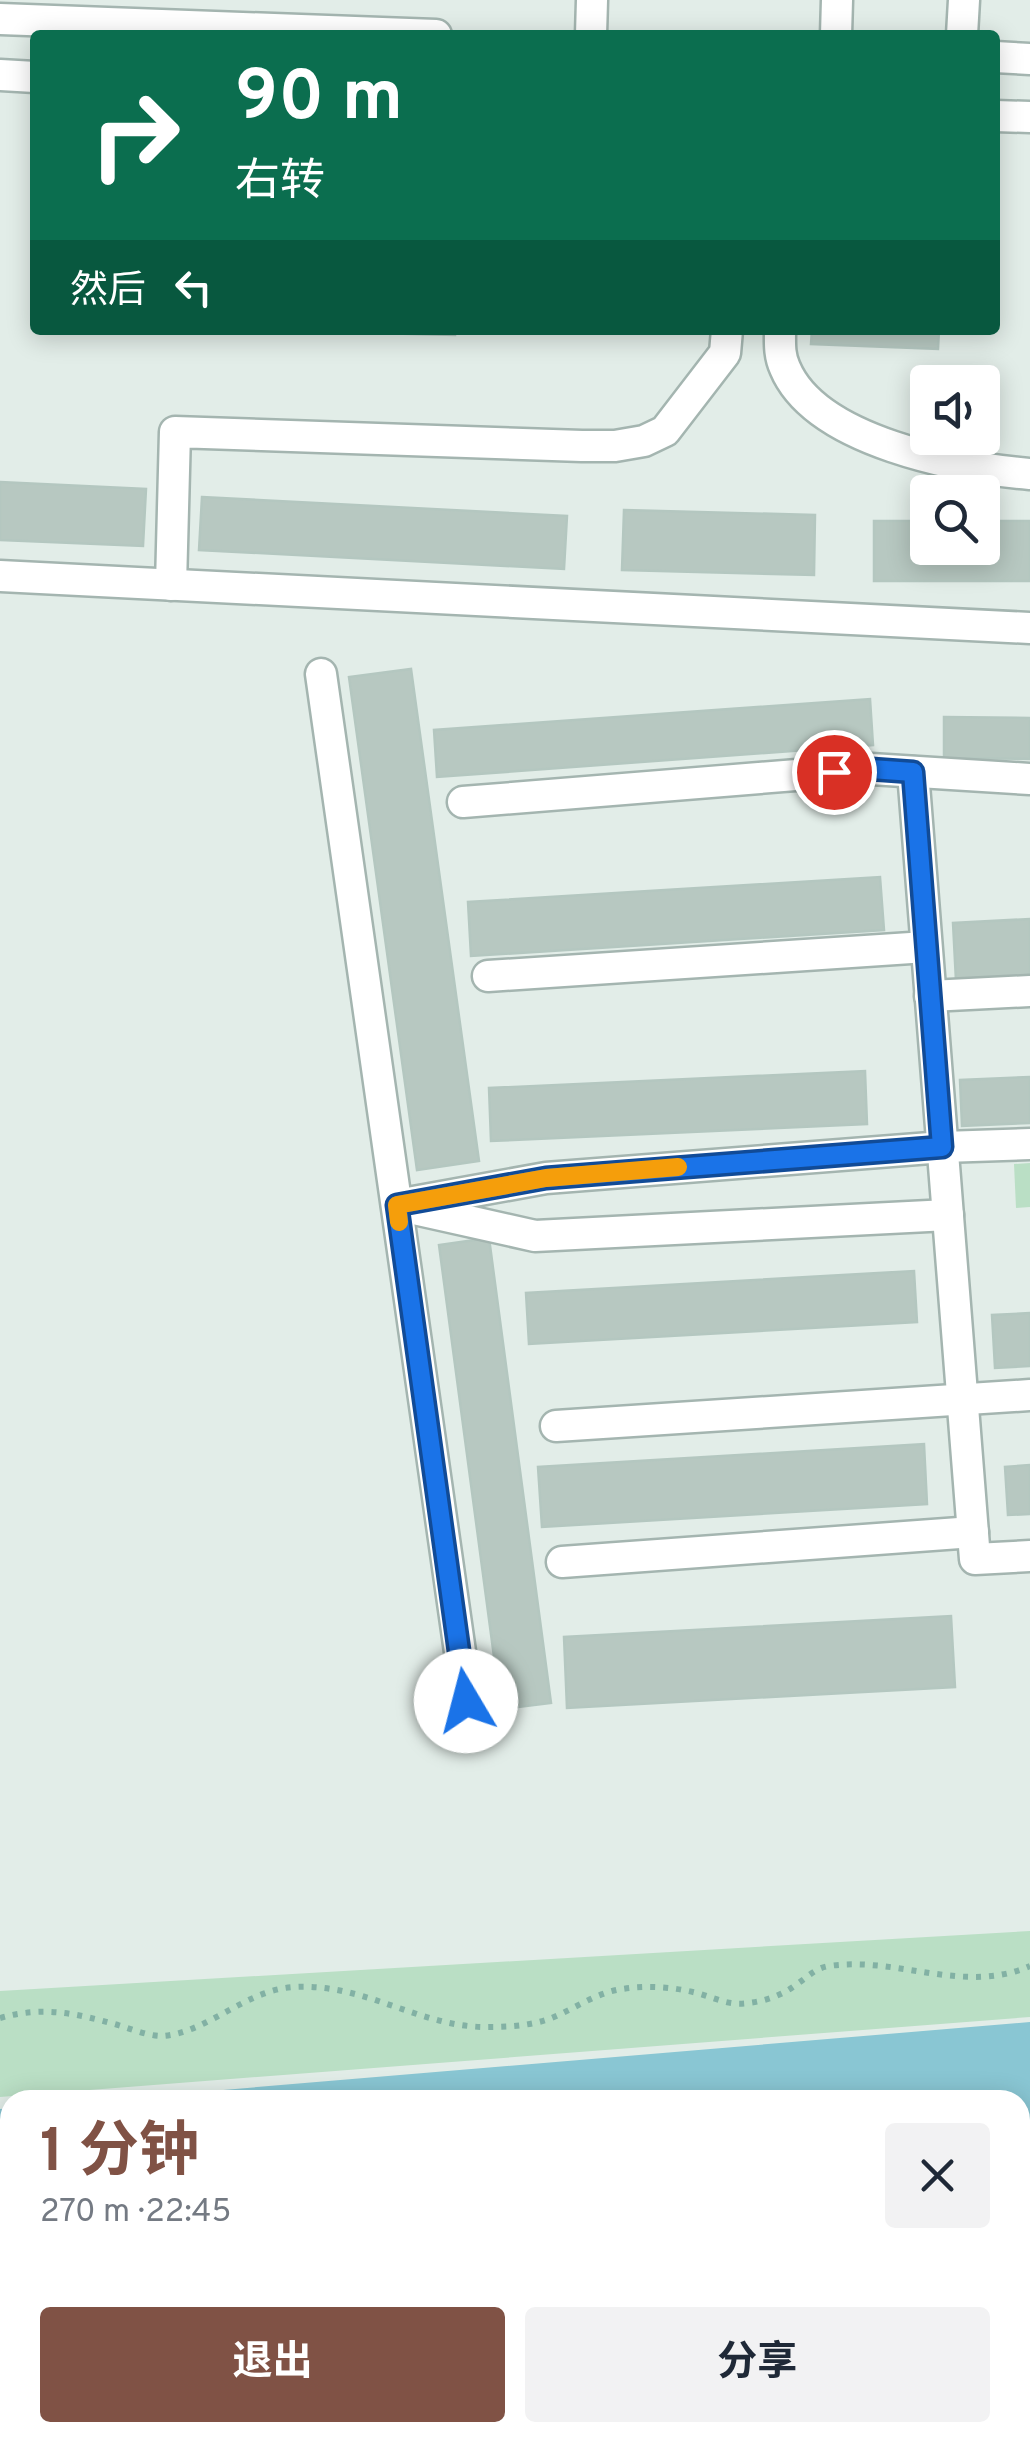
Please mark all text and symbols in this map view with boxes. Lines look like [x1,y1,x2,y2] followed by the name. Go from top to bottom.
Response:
[235,56,403,145] text: 90 m
[70,70,200,200] icon: right
[235,155,325,212] text: 右转
[166,260,221,315] icon: left
[70,268,146,317] text: 然后
[910,365,1000,565] map controls
[910,365,1000,455] button: sound
[910,475,1000,565] button: search
[792,730,877,815] pin
[807,745,862,800] icon: arrive
[414,1649,518,1753] position arrow
[40,2117,199,2193] text: 1 分钟
[885,2123,990,2228] button: close
[40,2193,231,2233] text: 270 m · 22:45
[40,2307,505,2422] button: 退出
[525,2307,990,2422] button: 分享

